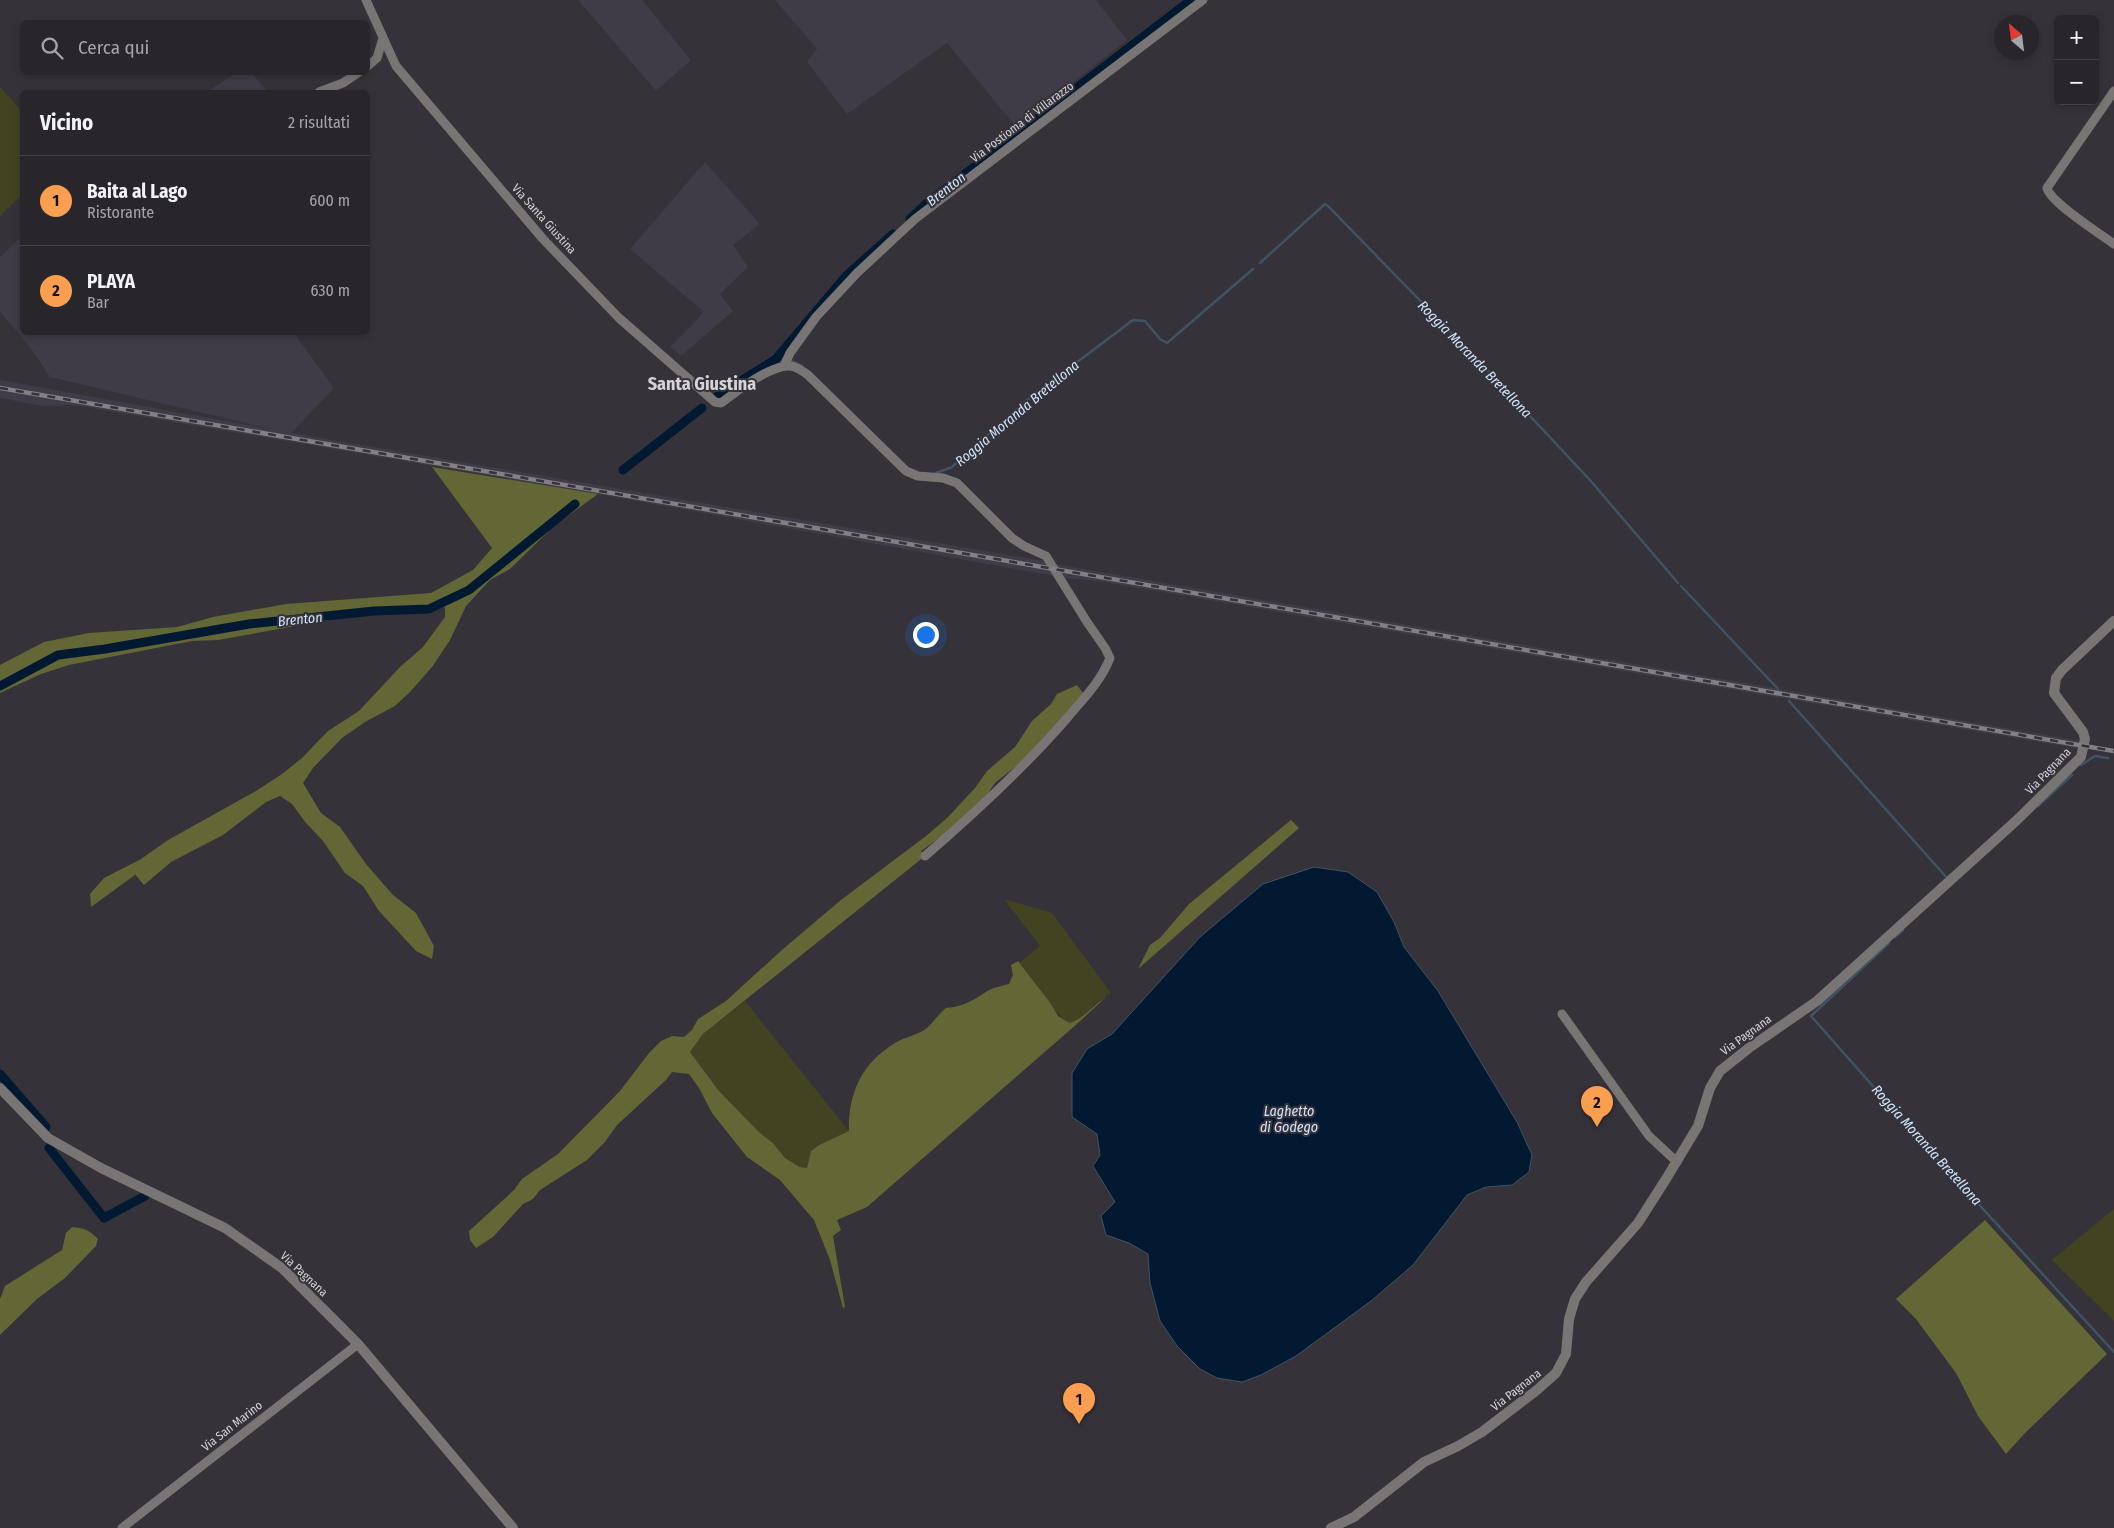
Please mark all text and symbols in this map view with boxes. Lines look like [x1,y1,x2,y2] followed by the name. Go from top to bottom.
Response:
[1994,15,2039,60] north arrow
[2054,15,2099,105] map controls
[2054,15,2099,60] button: +
[20,20,370,75] search box
[38,34,66,62] icon: search
[78,36,149,59] text: Cerca qui
[2054,60,2099,105] button: −
[968,79,1076,165] street label: Via Postioma di Villarazzo
[40,110,93,136] text: Vicino
[288,113,350,132] text: 2 risultati
[923,169,969,210] water label: Brenton
[87,180,187,203] text: Baita al Lago
[509,181,579,257] street label: Via Santa Giustina
[53,191,59,210] text: 1
[309,191,350,210] text: 600 m
[87,203,154,222] text: Ristorante
[87,270,135,293] text: PLAYA
[52,281,60,300] text: 2
[311,281,350,300] text: 630 m
[87,293,109,312] text: Bar
[1414,297,1535,422] water label: Roggia Moranda Bretellona
[952,357,1083,470] water label: Roggia Moranda Bretellona
[648,373,756,395] district label: Santa Giustina
[277,609,323,630] water label: Brenton
[913,622,939,648] your location
[2022,745,2074,797] street label: Via Pagnana
[1718,1012,1774,1058] street label: Via Pagnana
[1868,1082,1985,1209] water label: Roggia Moranda Bretellona
[1581,1086,1613,1127] pin: 2
[1260,1103,1318,1136] water label: Laghetto di Godego
[278,1249,331,1299] street label: Via Pagnana
[1488,1366,1544,1414] street label: Via Pagnana
[1063,1383,1095,1424] pin: 1
[199,1398,265,1454] street label: Via San Marino

